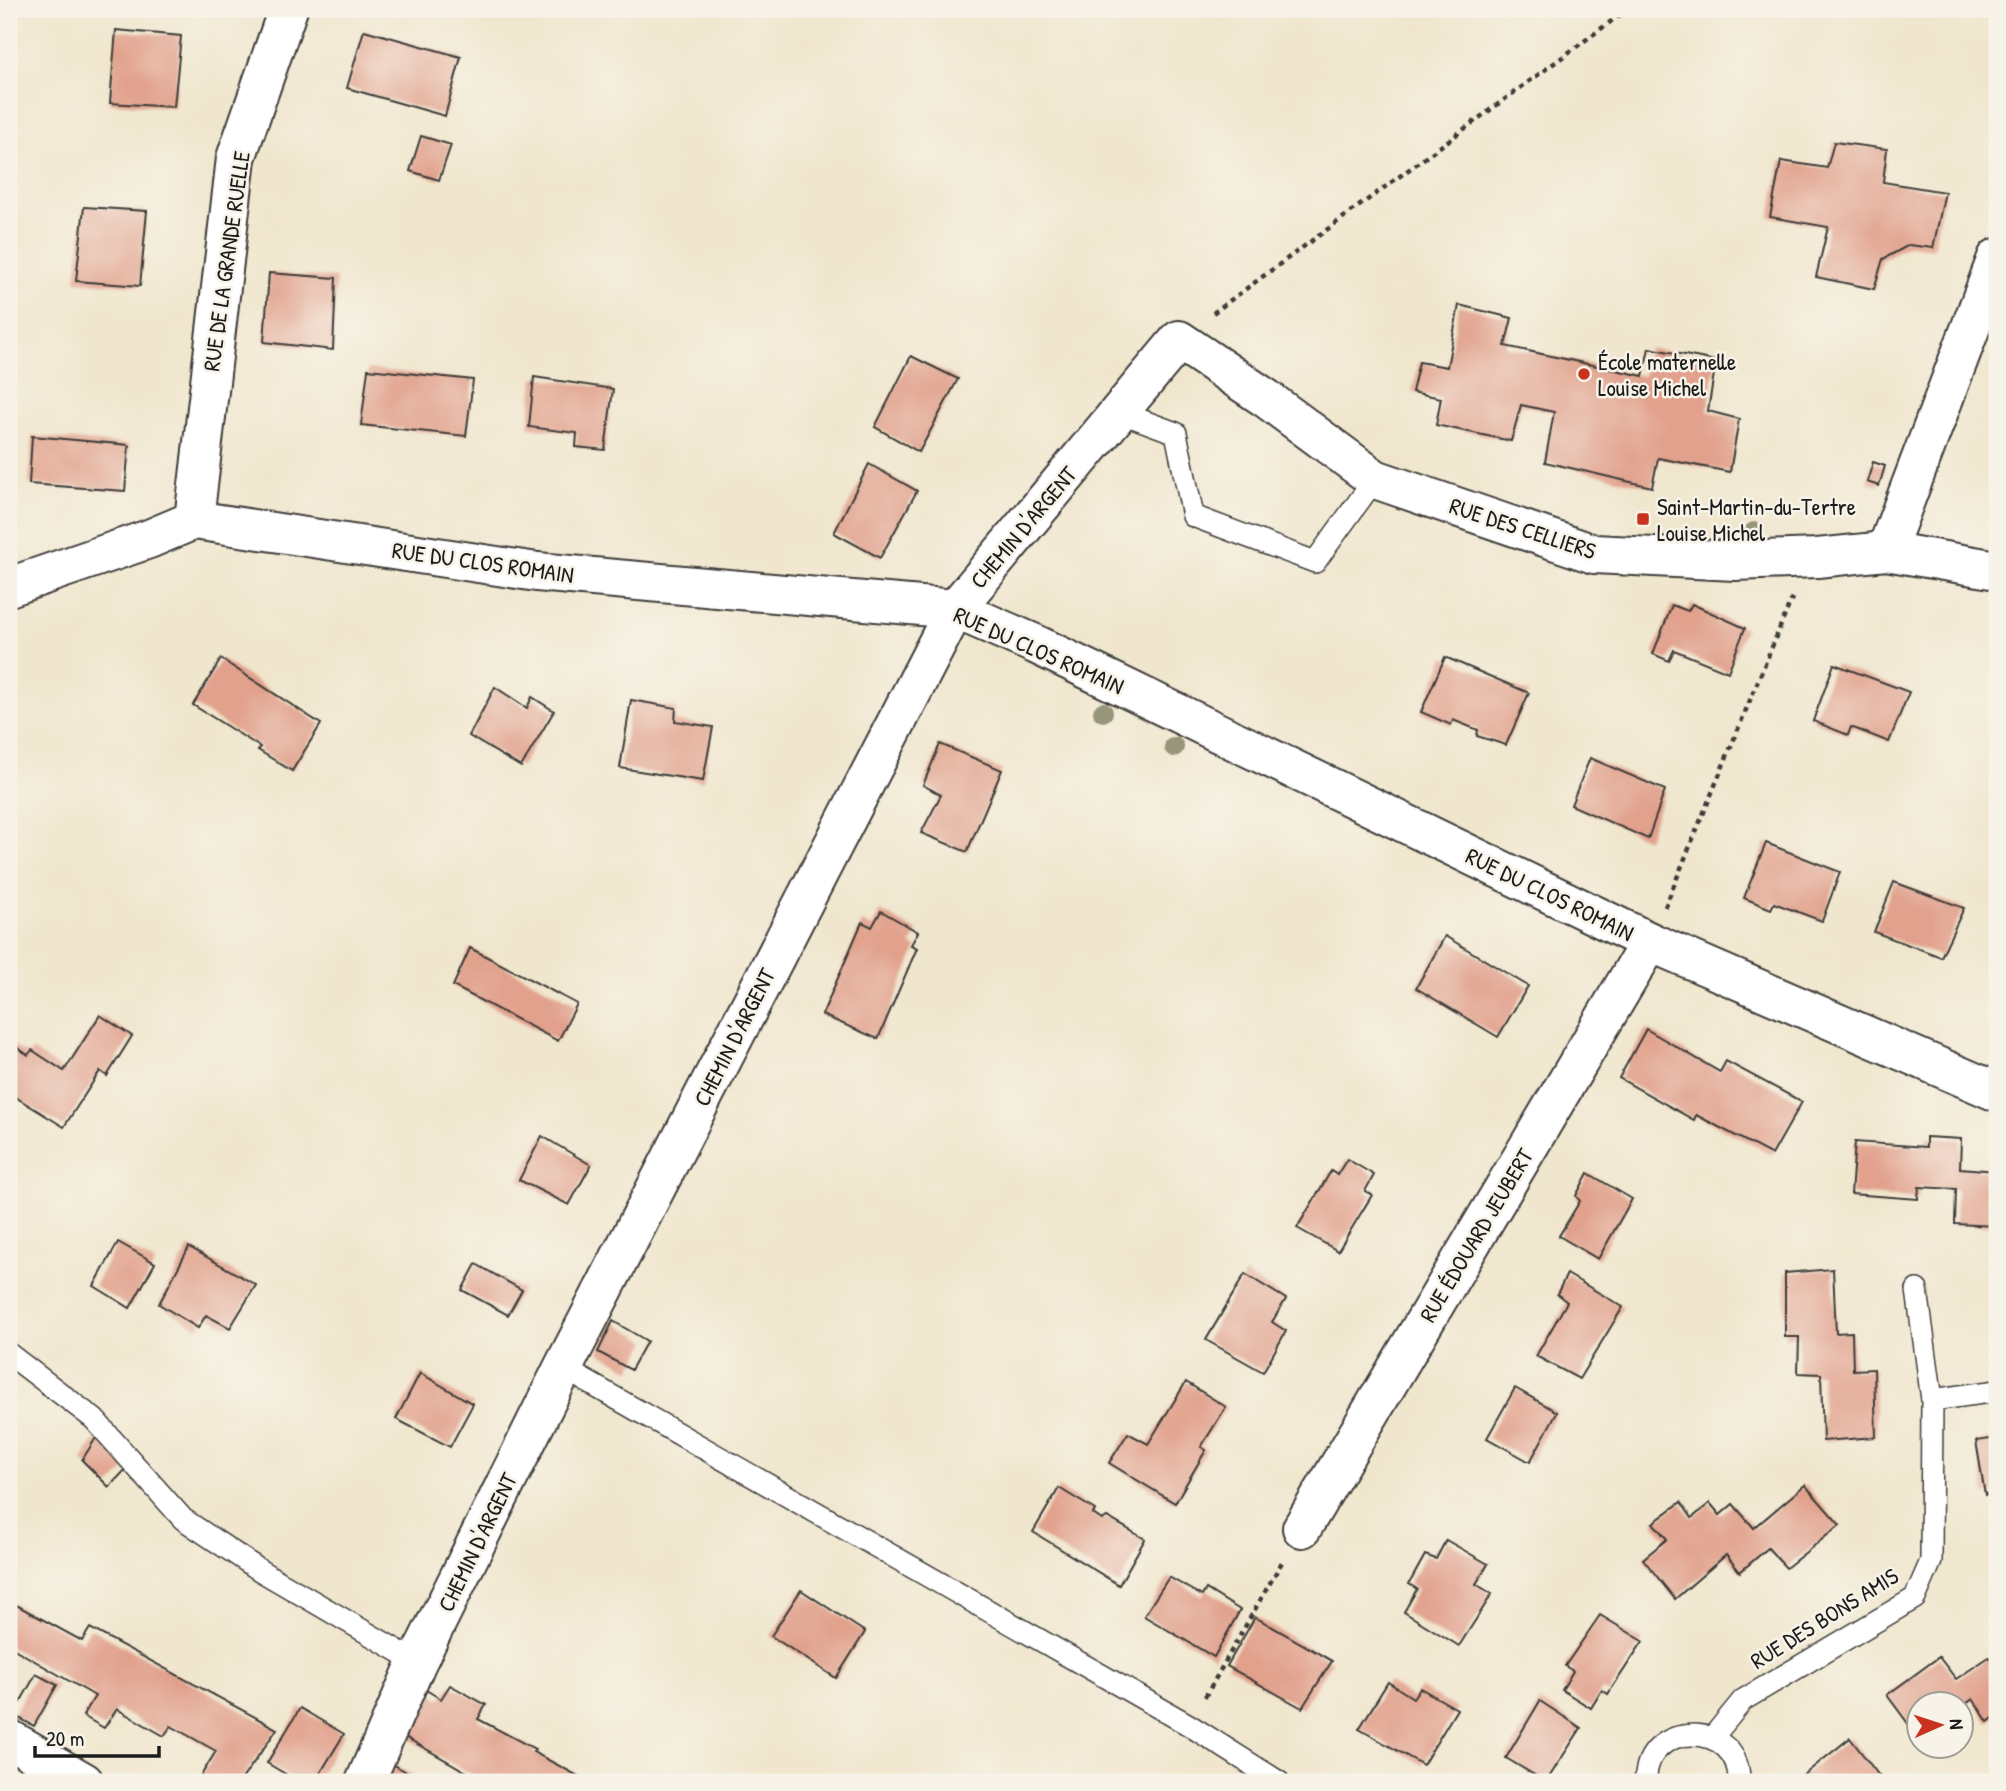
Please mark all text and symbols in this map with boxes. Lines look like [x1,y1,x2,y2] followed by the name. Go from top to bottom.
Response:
[195,149,257,373] street label: RUE DE LA GRANDE RUELLE
[1598,346,1736,403] place label: École maternelle Louise Michel
[1576,366,1592,382] marker: École maternelle Louise Michel
[963,459,1083,595] street label: CHEMIN D'ARGENT
[1446,490,1600,566] street label: RUE DES CELLIERS
[1657,491,1856,548] place label: Saint-Martin-du-Tertre Louise Michel
[1635,511,1651,527] marker: Saint-Martin-du-Tertre Louise Michel
[390,534,576,590] street label: RUE DU CLOS ROMAIN
[949,599,1129,701] street label: RUE DU CLOS ROMAIN
[1461,840,1639,948] street label: RUE DU CLOS ROMAIN
[686,963,782,1111] street label: CHEMIN D'ARGENT
[1412,1142,1540,1328] street label: RUE ÉDOUARD JEUBERT
[430,1467,524,1617] street label: CHEMIN D'ARGENT
[1744,1560,1904,1676] street label: RUE DES BONS AMIS
[1904,1690,1974,1760] north arrow
[35,1714,159,1758] scale bar
[1944,1718,1970,1730] text: N
[46,1724,84,1753] text: 20 m

